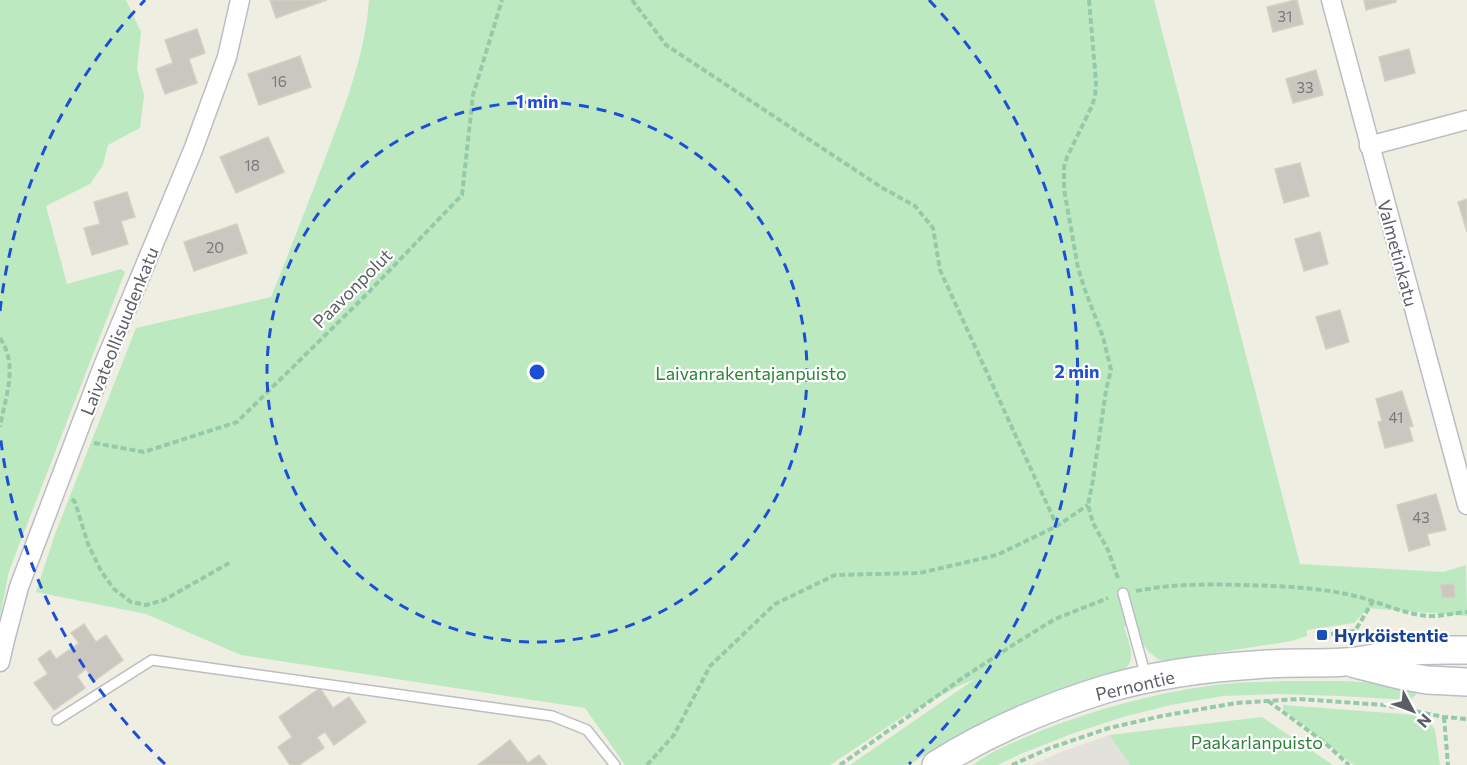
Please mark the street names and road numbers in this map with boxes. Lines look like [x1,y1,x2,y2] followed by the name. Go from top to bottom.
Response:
[1373,197,1423,309] street label: Valmetinkatu
[75,244,163,418] street label: Laivateollisuudenkatu
[308,244,396,332] street label: Paavonpolut
[1093,665,1177,705] street label: Pernontie

